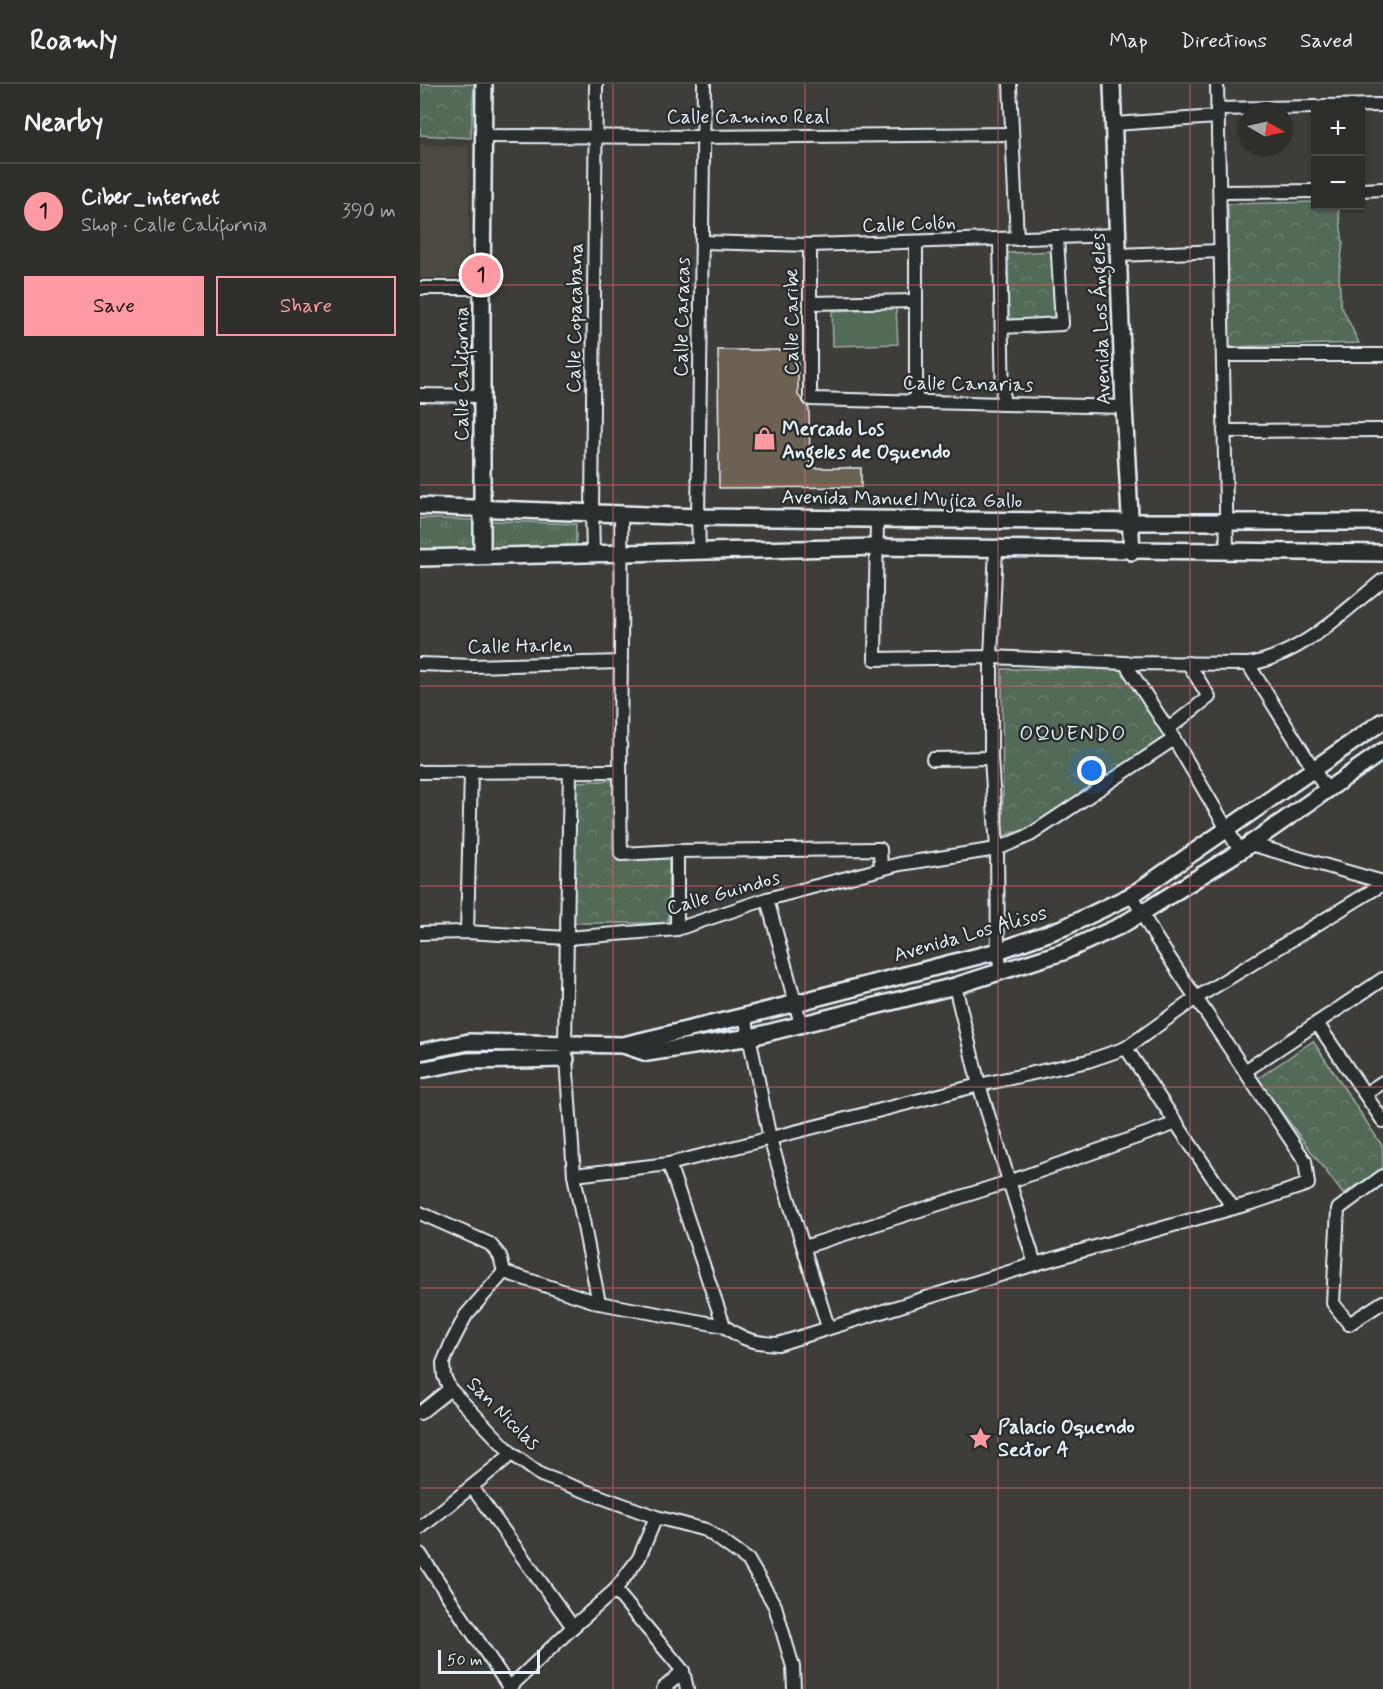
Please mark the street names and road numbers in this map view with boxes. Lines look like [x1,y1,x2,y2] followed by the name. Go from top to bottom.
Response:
[666,104,830,131] street label: Calle Camino Real
[862,209,956,240] street label: Calle Colón
[1085,232,1120,405] street label: Avenida Los Ángeles
[561,243,590,393] street label: Calle Copacabana
[668,257,697,377] street label: Calle Caracas
[779,269,806,375] street label: Calle Caribe
[449,307,478,441] street label: Calle California
[902,370,1034,399] street label: Calle Canarias
[781,484,1023,515] street label: Avenida Manuel Mujica Gallo
[467,632,573,661] street label: Calle Harlen
[664,864,783,922] street label: Calle Guindos
[891,900,1050,969] street label: Avenida Los Alisos
[460,1371,546,1457] street label: San Nicolas

